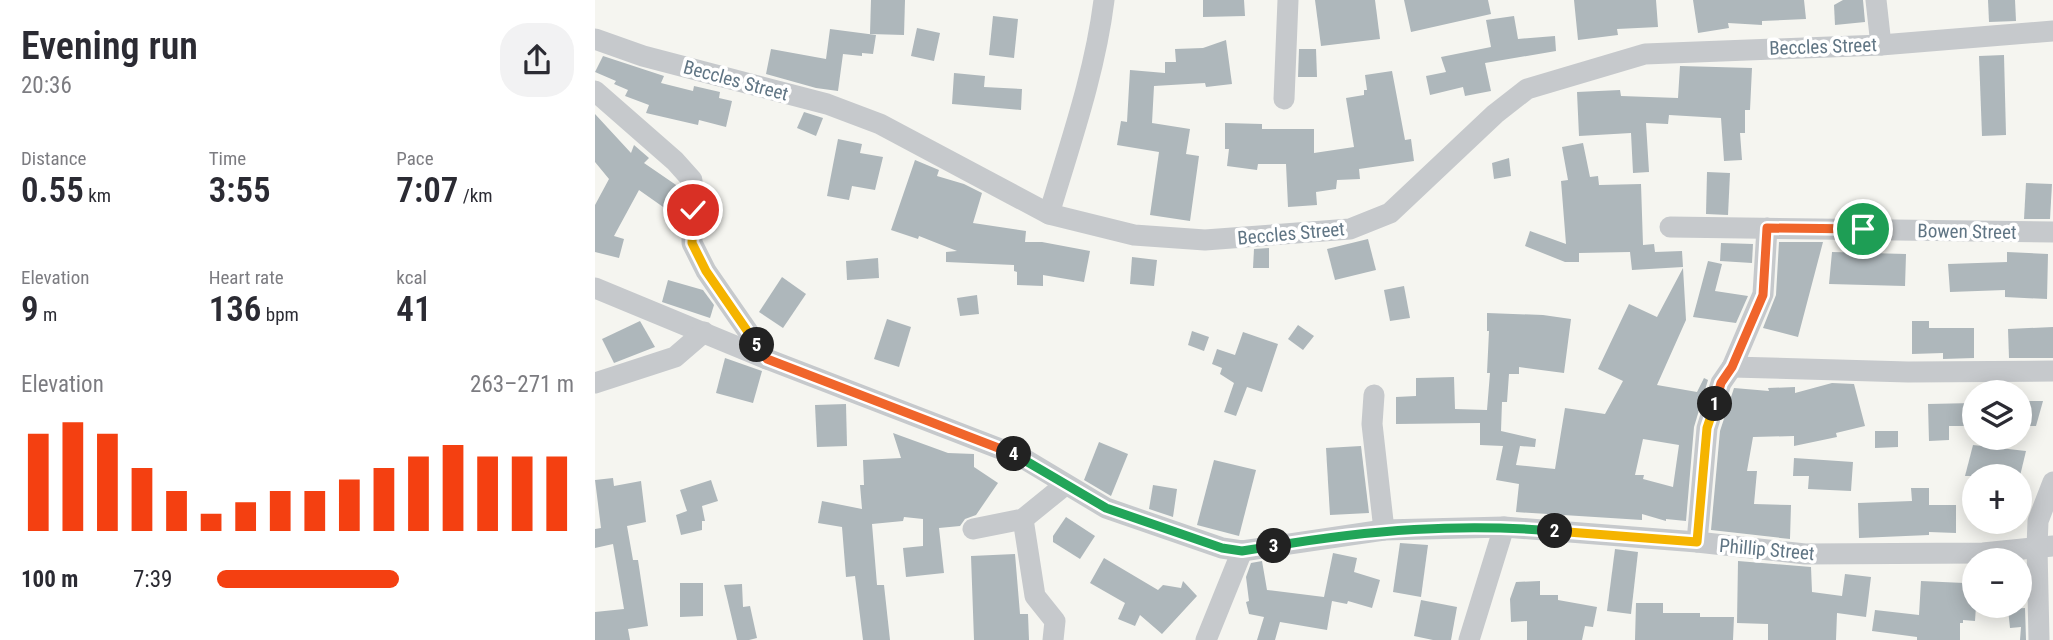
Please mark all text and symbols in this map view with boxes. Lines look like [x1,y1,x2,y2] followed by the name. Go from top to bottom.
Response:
[500,23,574,97] button: share
[21,24,198,68] text: Evening run
[1769,33,1877,60] street label: Beccles Street
[681,55,791,106] street label: Beccles Street
[21,72,72,99] text: 20:36
[21,147,86,170] text: Distance
[209,147,246,170] text: Time
[396,147,434,170] text: Pace
[21,170,84,211] text: 0.55
[209,170,271,211] text: 3:55
[396,170,458,211] text: 7:07
[663,180,723,240] pin
[84,184,111,207] text: km
[458,184,493,207] text: /km
[674,191,712,229] icon: check
[1833,199,1893,259] pin
[1844,210,1882,248] icon: arrive
[1236,217,1346,250] street label: Beccles Street
[1917,219,2017,244] street label: Bowen Street
[21,266,89,289] text: Elevation
[209,266,284,289] text: Heart rate
[396,266,427,289] text: kcal
[21,289,39,330] text: 9
[209,289,261,330] text: 136
[396,289,432,330] text: 41
[39,303,57,326] text: m
[261,303,299,326] text: bpm
[739,328,775,362] pin: 5
[752,333,761,356] text: 5
[21,371,104,398] text: Elevation
[470,371,574,398] text: 263–271 m
[1962,380,2032,618] map controls
[1962,380,2032,450] button: layers
[1697,386,1733,422] pin: 1
[1710,392,1719,415] text: 1
[997,436,1031,472] pin: 4
[1009,442,1018,465] text: 4
[1962,464,2032,534] button: +
[1537,514,1573,548] pin: 2
[1550,519,1559,542] text: 2
[1257,528,1291,564] pin: 3
[1269,534,1278,557] text: 3
[1718,534,1815,565] street label: Phillip Street
[1962,548,2032,618] button: −
[21,566,78,593] text: 100 m
[133,566,172,593] text: 7:39

